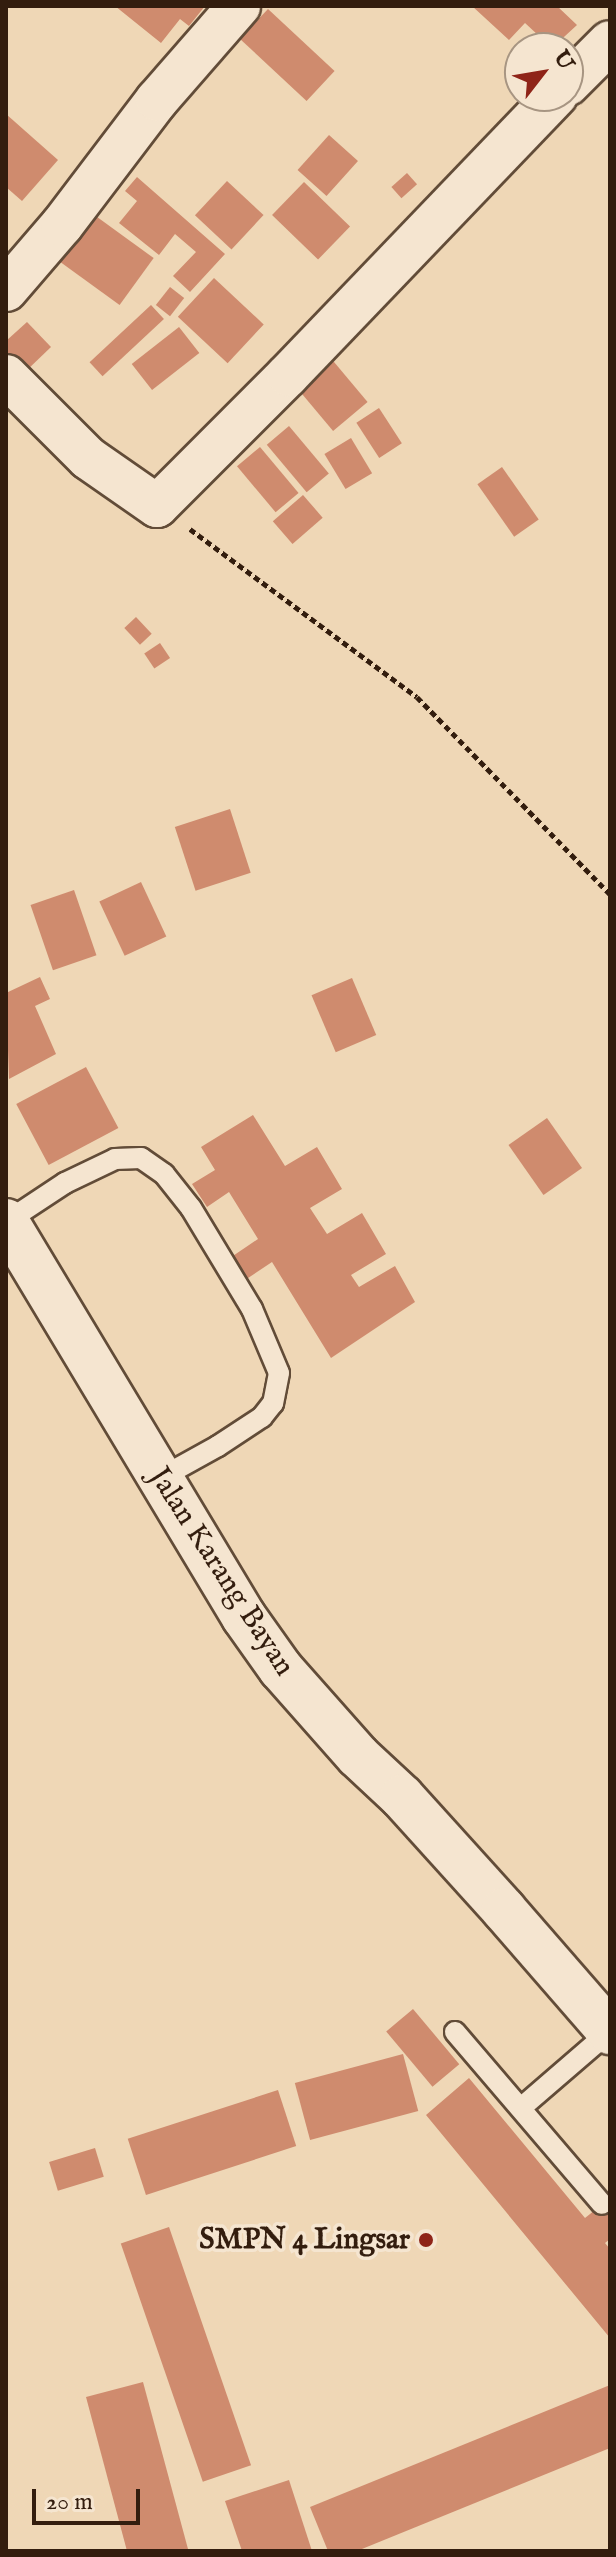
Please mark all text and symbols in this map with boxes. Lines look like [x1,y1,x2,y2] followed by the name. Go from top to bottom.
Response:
[504,32,584,112] north arrow
[546,45,580,76] text: U
[140,1461,302,1683] street label: Jalan Karang Bayan
[199,2222,410,2258] place label: SMPN 4 Lingsar
[417,2231,435,2249] marker: SMPN 4 Lingsar
[36,2473,144,2523] scale bar
[46,2487,93,2518] text: 20 m

